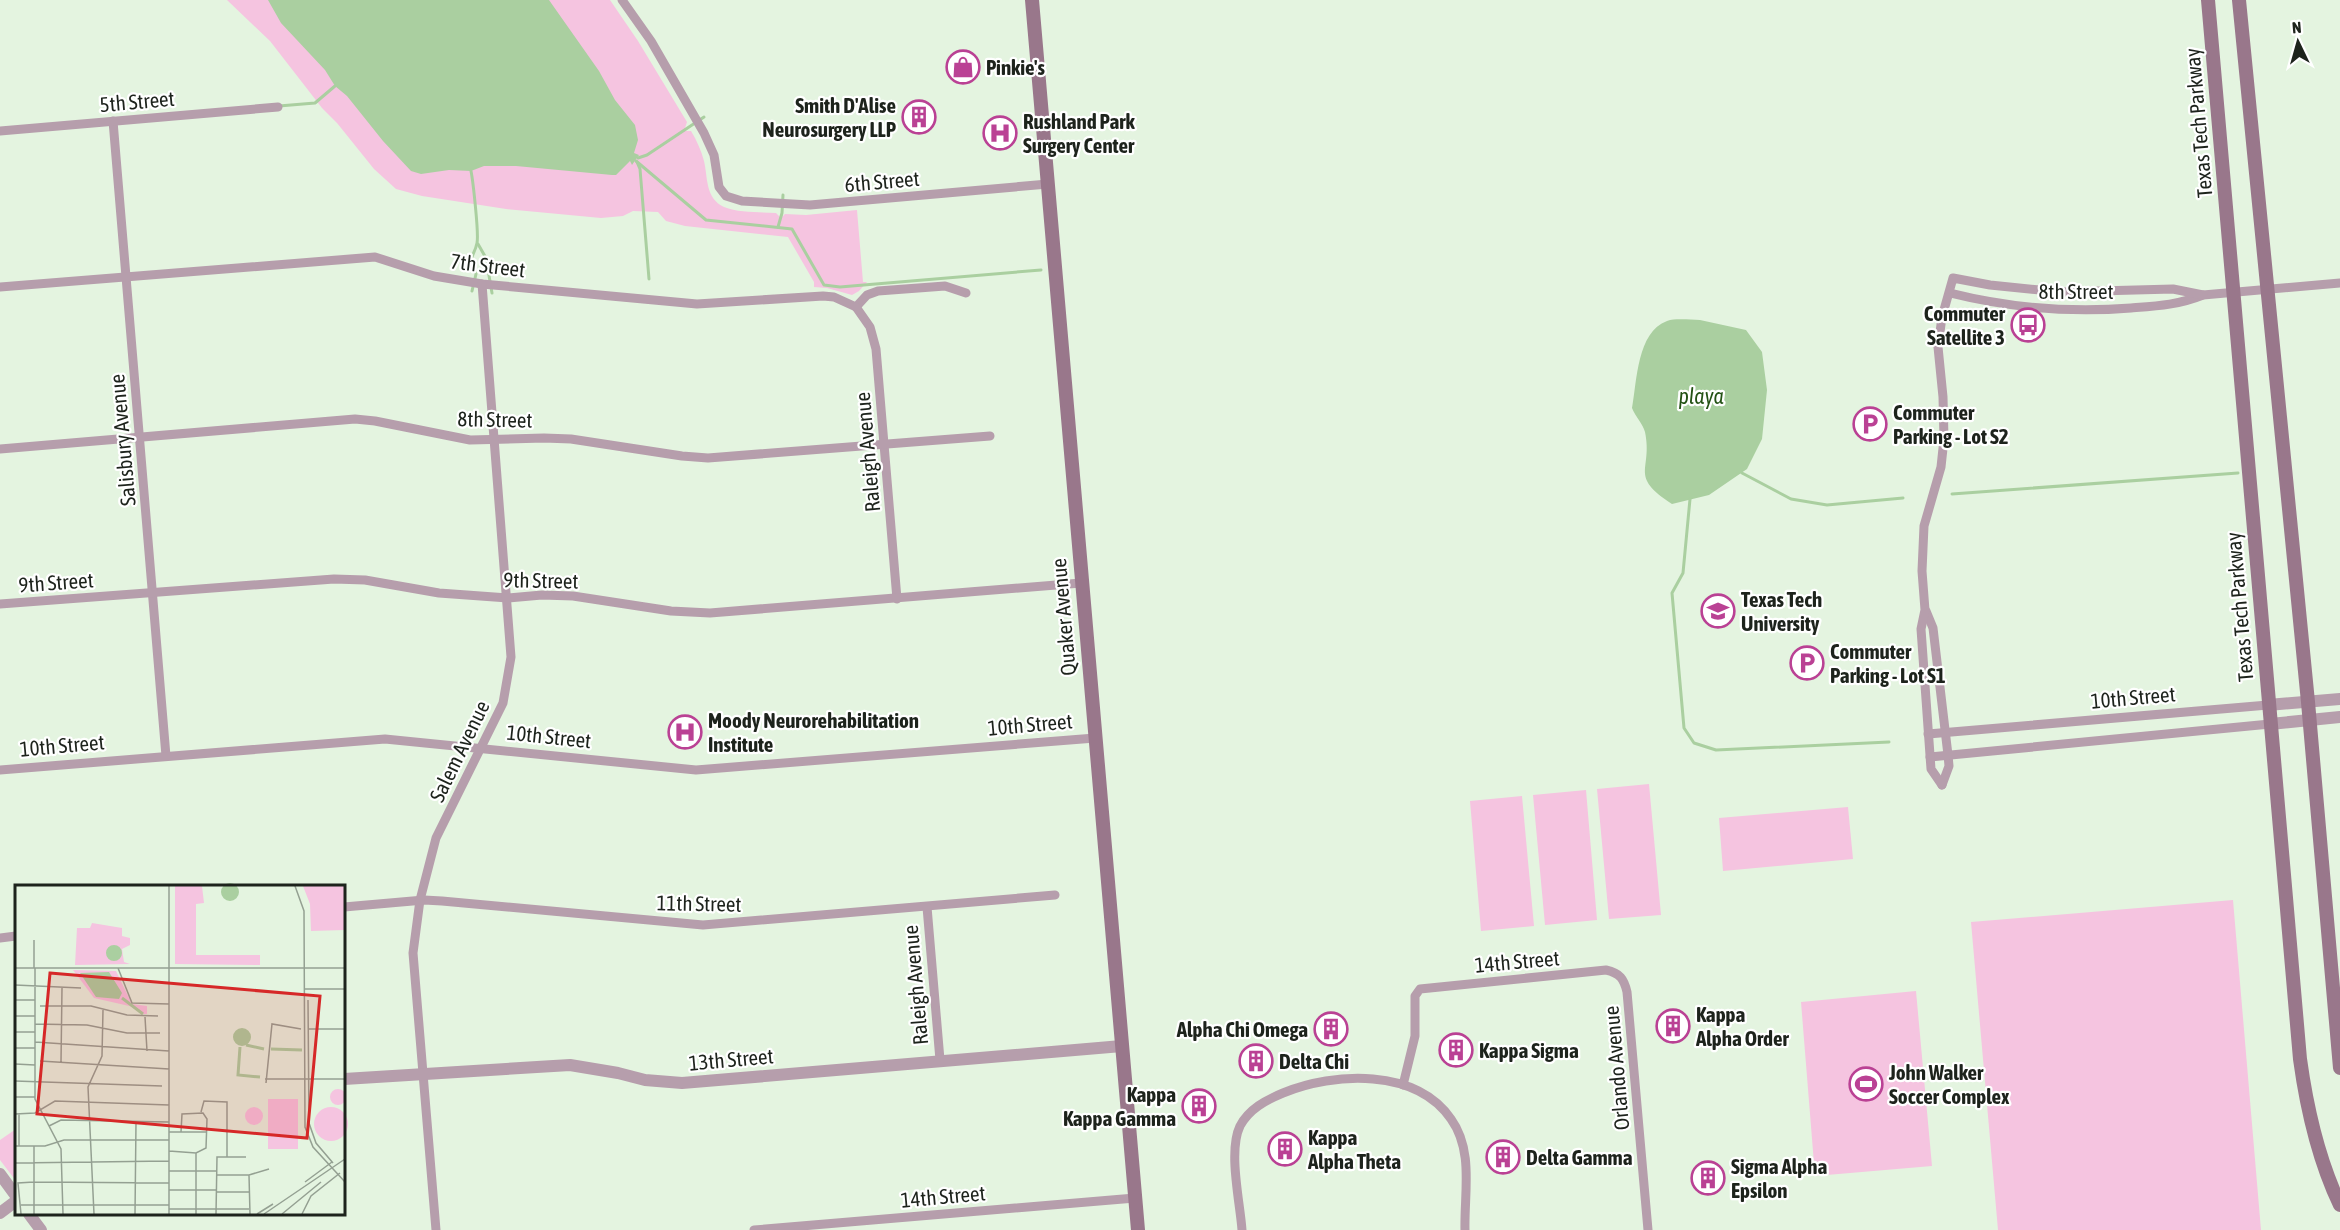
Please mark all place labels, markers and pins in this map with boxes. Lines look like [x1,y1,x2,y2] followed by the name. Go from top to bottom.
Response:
[945,49,981,85] shop icon: Pinkie's
[986,55,1045,79] place label: Pinkie's
[762,93,897,141] place label: Smith D'Alise Neurosurgery LLP
[901,99,937,135] building icon: Smith D'Alise Neurosurgery LLP
[1023,109,1135,157] place label: Rushland Park Surgery Center
[982,115,1018,151] hospital icon: Rushland Park Surgery Center
[1924,301,2006,349] place label: Commuter Satellite 3
[2010,307,2046,343] bus stop icon: Commuter Satellite 3
[1893,400,2009,448] place label: Commuter Parking - Lot S2
[1852,406,1888,442] parking icon: Commuter Parking - Lot S2
[1741,587,1822,635] place label: Texas Tech University
[1700,593,1736,629] school or university icon: Texas Tech University
[1830,639,1946,687] place label: Commuter Parking - Lot S1
[1789,645,1825,681] parking icon: Commuter Parking - Lot S1
[708,708,919,756] place label: Moody Neurorehabilitation Institute
[667,714,703,750] hospital icon: Moody Neurorehabilitation Institute
[1695,1002,1790,1050] place label: Kappa Alpha Order
[1655,1008,1691,1044] building icon: Kappa Alpha Order
[1313,1011,1349,1047] building icon: Alpha Chi Omega
[1176,1017,1308,1041] place label: Alpha Chi Omega
[1438,1032,1474,1068] building icon: Kappa Sigma
[1479,1038,1579,1062] place label: Kappa Sigma
[1238,1043,1274,1079] building icon: Delta Chi
[1279,1049,1349,1073] place label: Delta Chi
[1888,1060,2010,1108] place label: John Walker Soccer Complex
[1848,1066,1884,1102] sports icon: John Walker Soccer Complex
[1063,1082,1176,1130] place label: Kappa Kappa Gamma
[1181,1088,1217,1124] building icon: Kappa Kappa Gamma
[1307,1125,1401,1173] place label: Kappa Alpha Theta
[1267,1131,1303,1167] building icon: Kappa Alpha Theta
[1485,1139,1521,1175] building icon: Delta Gamma
[1526,1145,1633,1169] place label: Delta Gamma
[1731,1154,1827,1202] place label: Sigma Alpha Epsilon
[1690,1160,1726,1196] building icon: Sigma Alpha Epsilon

